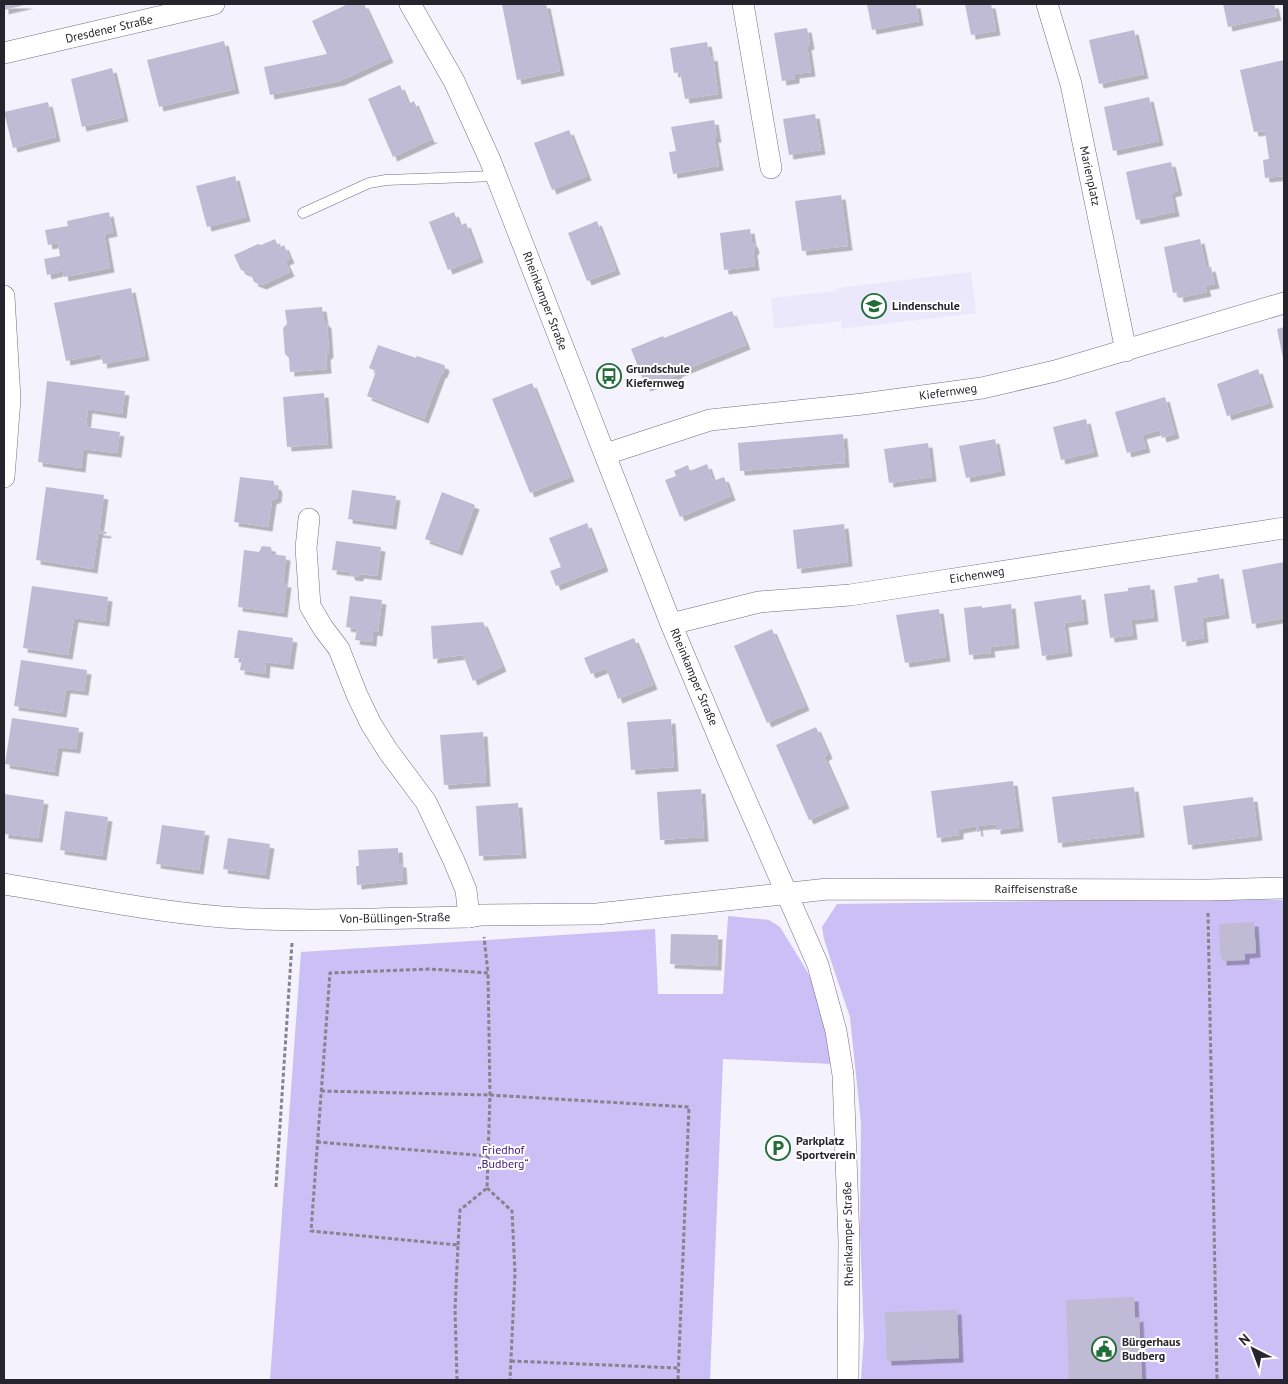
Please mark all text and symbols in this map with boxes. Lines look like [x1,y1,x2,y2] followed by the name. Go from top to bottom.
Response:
[64,11,154,46] street label: Dresdener Straße
[1077,145,1104,207] street label: Marienplatz
[520,249,571,352] street label: Rheinkamper Straße
[861,293,887,319] school or university icon: Lindenschule
[892,298,960,313] place label: Lindenschule
[626,361,690,390] place label: Grundschule Kiefernweg
[596,363,622,389] bus stop icon: Grundschule Kiefernweg
[918,380,978,403] street label: Kiefernweg
[948,563,1005,586] street label: Eichenweg
[667,626,722,728] street label: Rheinkamper Straße
[994,881,1078,896] street label: Raiffeisenstraße
[338,909,451,926] street label: Von-Büllingen-Straße
[796,1133,856,1162] place label: Parkplatz Sportverein
[765,1135,791,1161] parking icon: Parkplatz Sportverein
[477,1142,529,1171] park label: Friedhof „Budberg“
[839,1182,856,1286] street label: Rheinkamper Straße
[1228,1324,1278,1374] north arrow
[1235,1330,1254,1349] text: N
[1122,1334,1181,1363] place label: Bürgerhaus Budberg
[1091,1336,1117,1362] public building icon: Bürgerhaus Budberg

